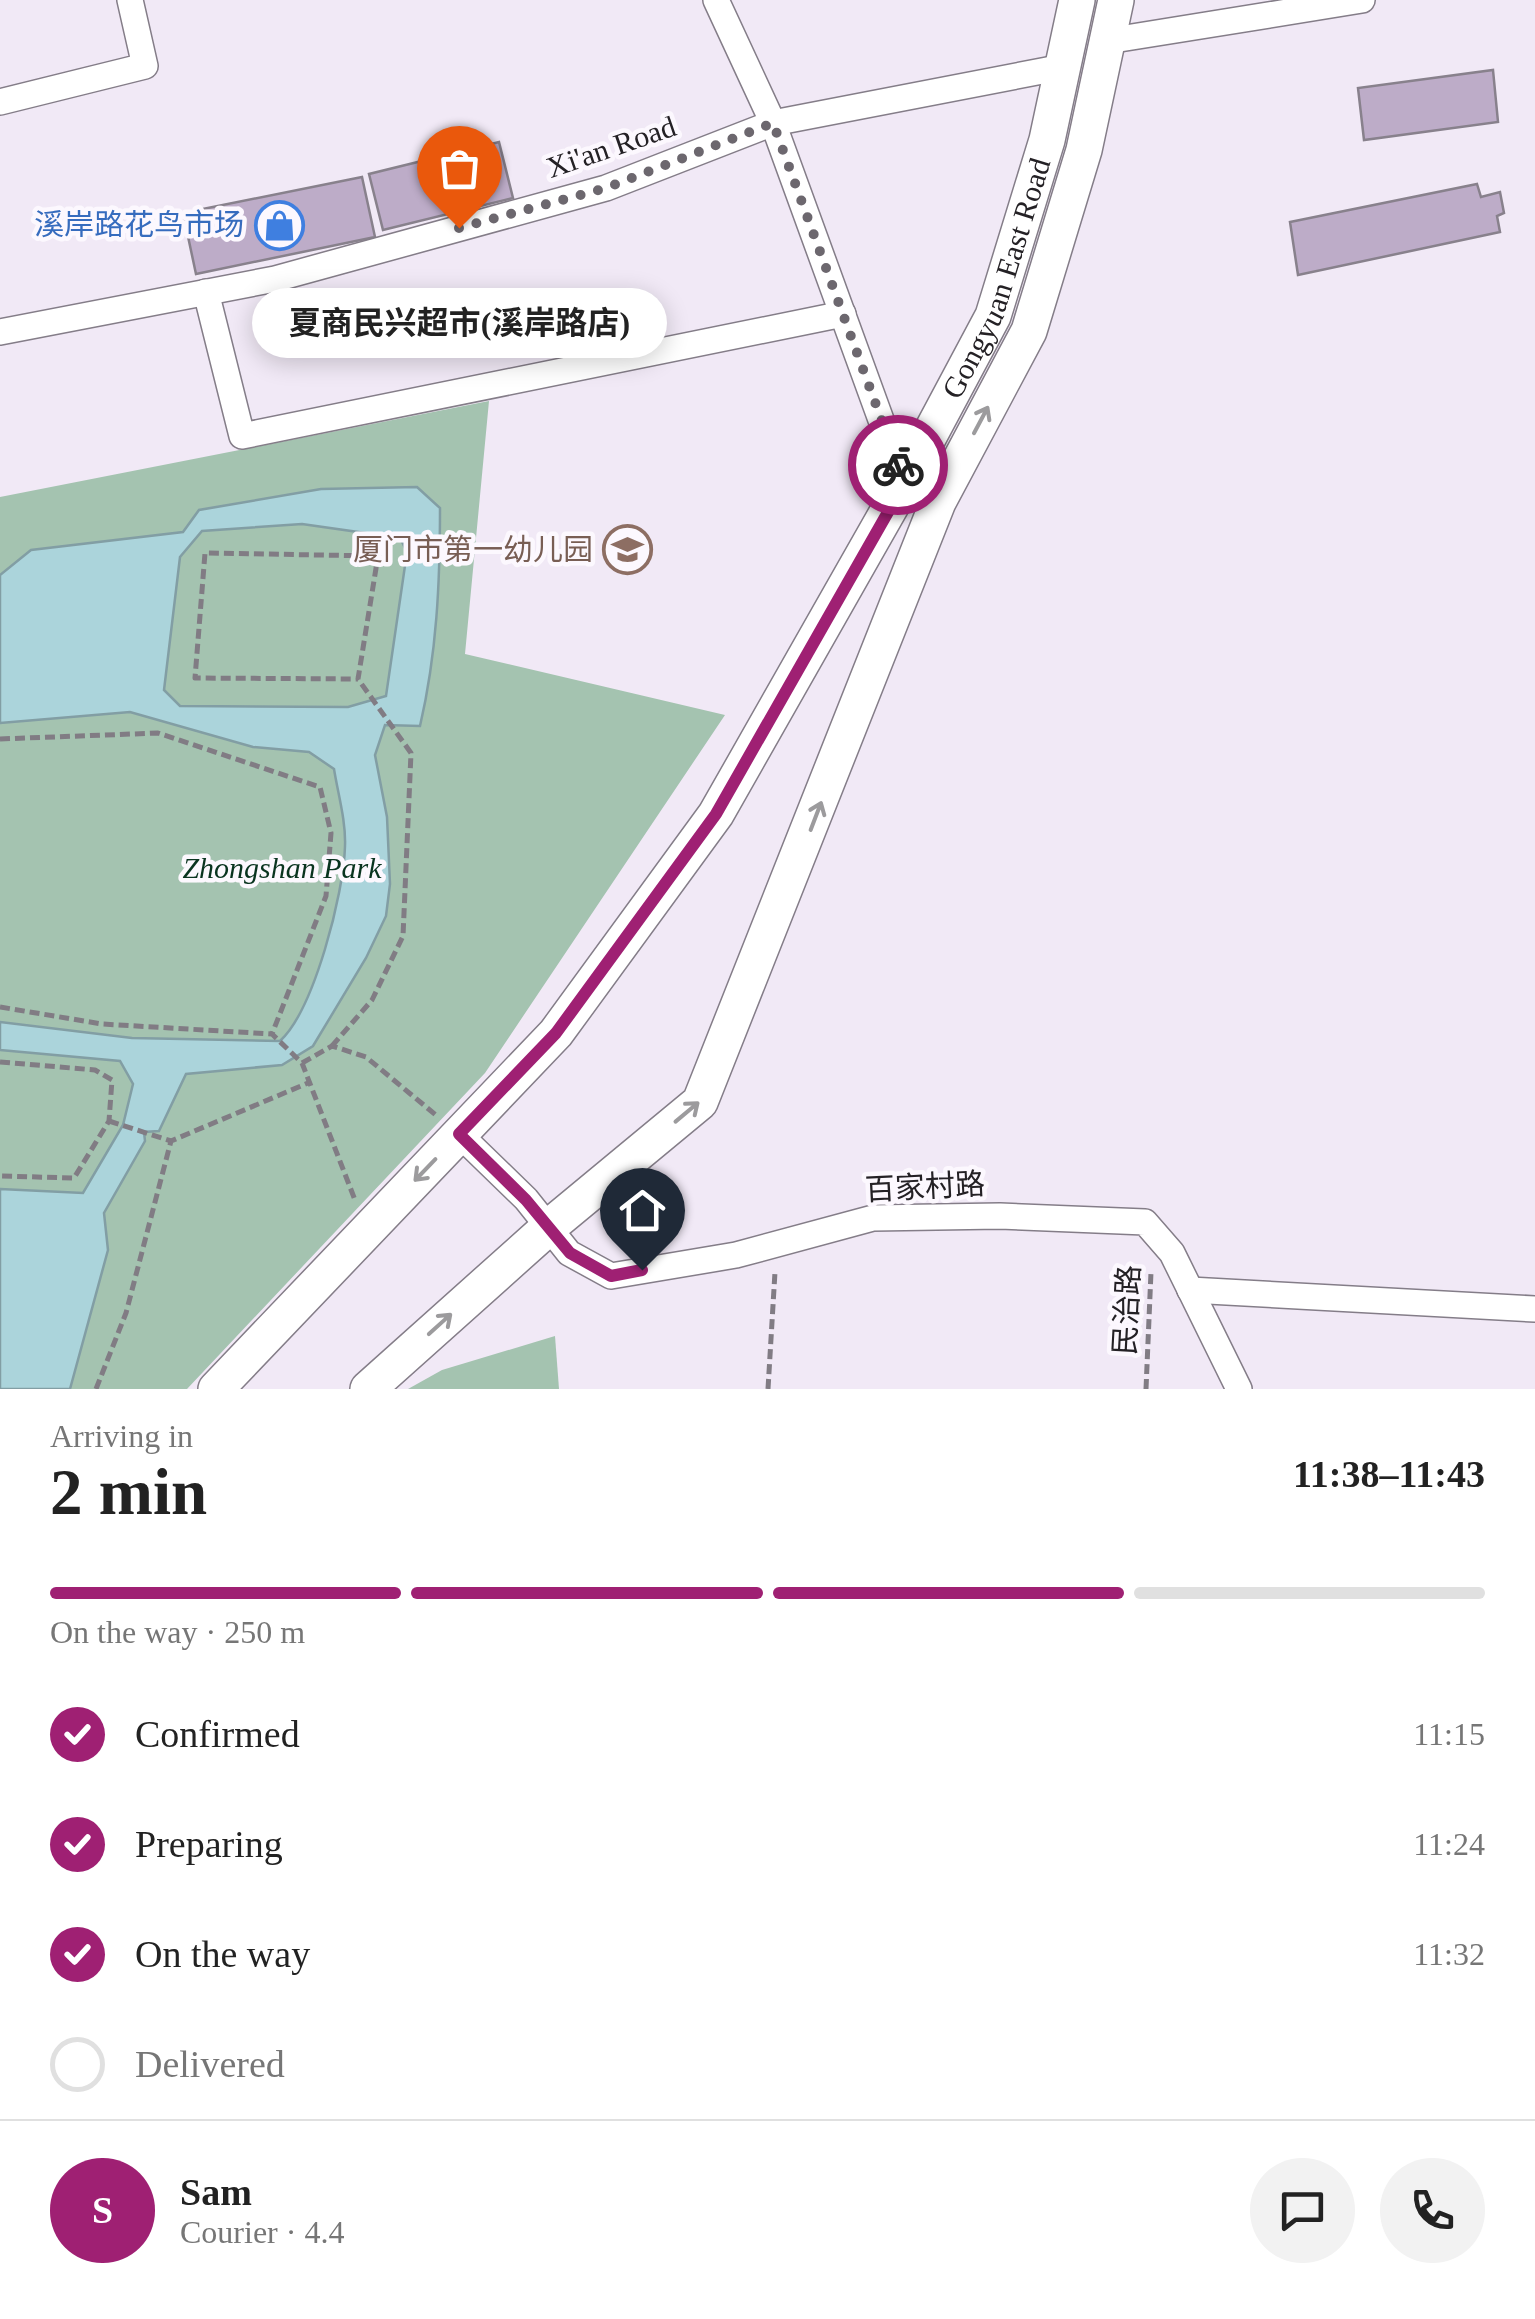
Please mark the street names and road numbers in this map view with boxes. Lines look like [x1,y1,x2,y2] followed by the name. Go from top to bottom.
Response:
[542,109,680,184] street label: Xi'an Road
[935,154,1056,404] street label: Gongyuan East Road
[864,1167,986,1206] street label: 百家村路
[1108,1264,1145,1356] street label: 民治路

